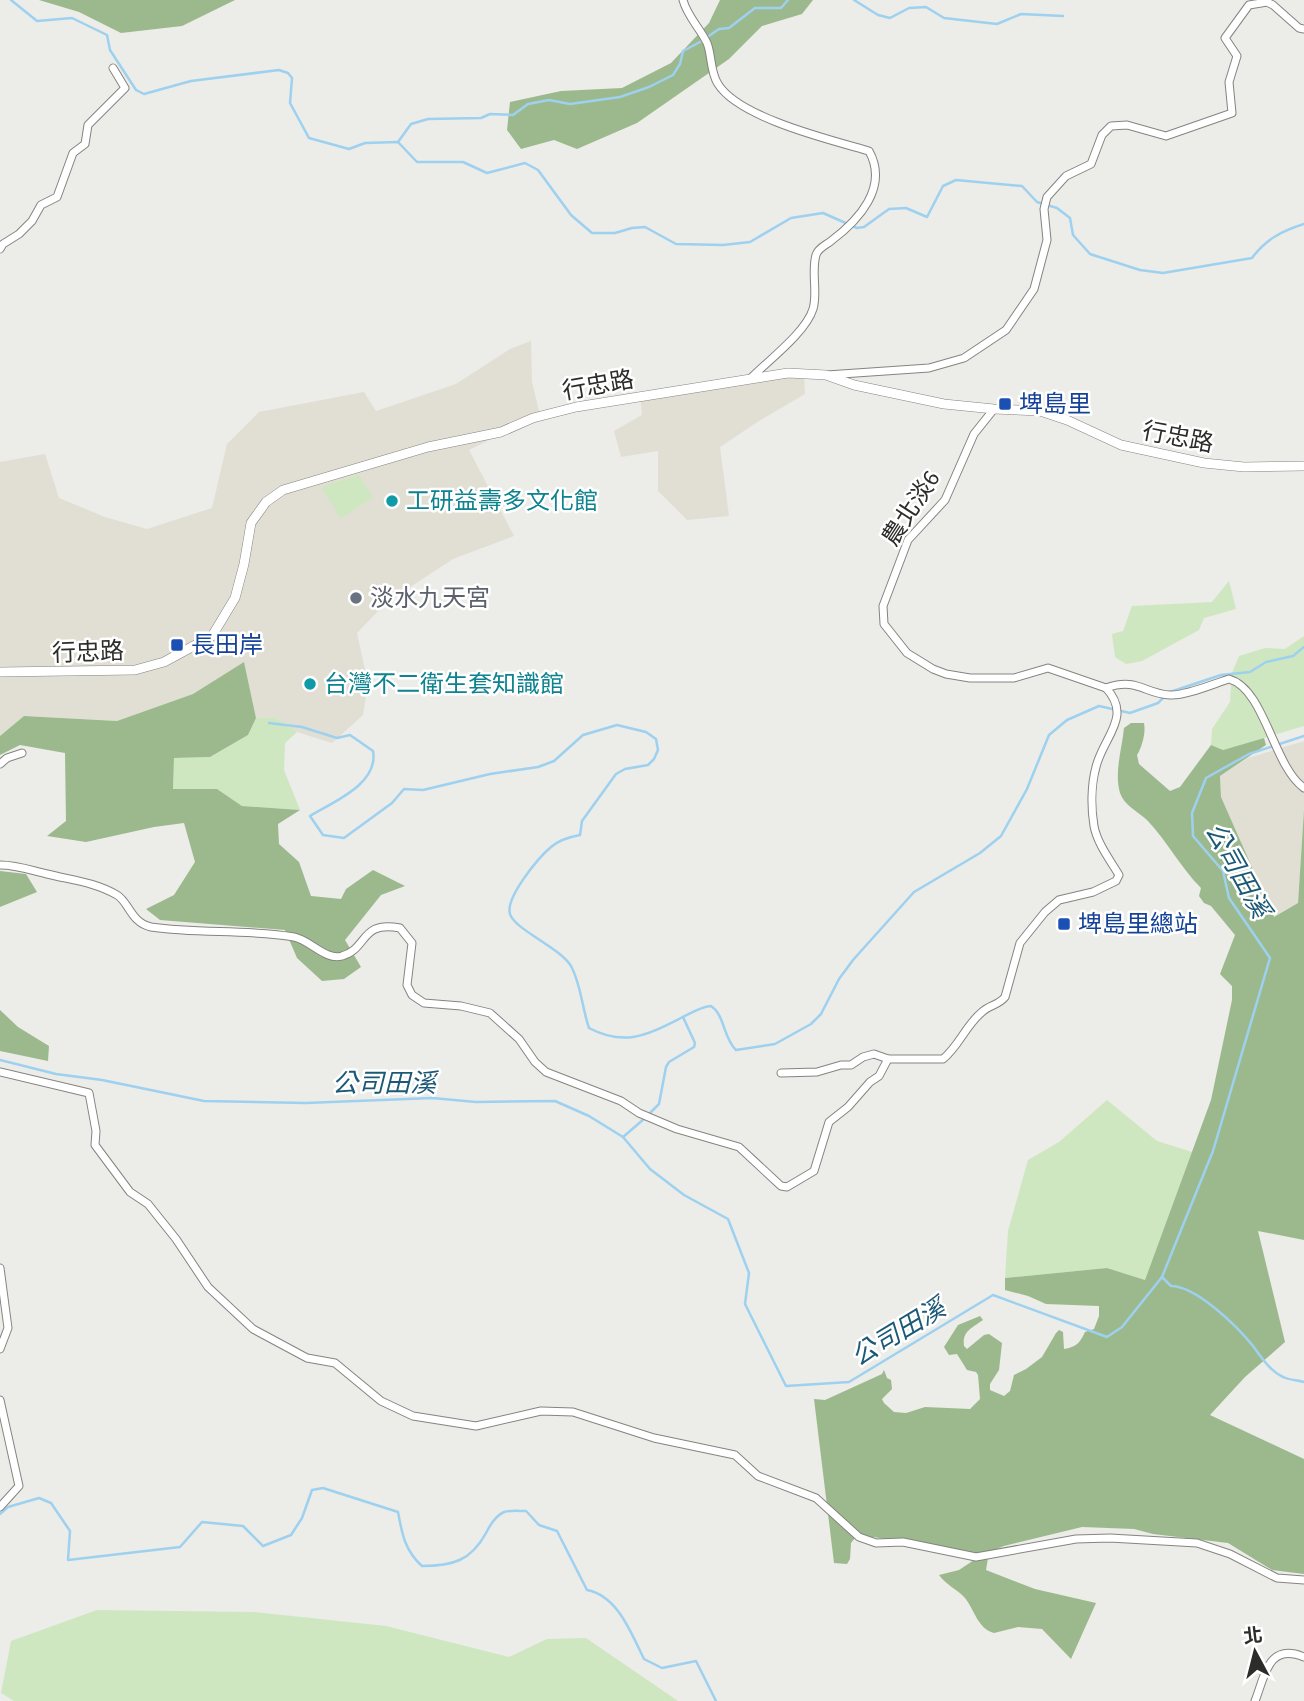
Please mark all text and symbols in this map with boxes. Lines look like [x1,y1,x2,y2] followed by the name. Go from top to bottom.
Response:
[560,362,637,409] street label: 行忠路
[1019,387,1091,422] place label: 埤島里
[997,396,1013,412] marker: 埤島里
[1139,413,1217,462] street label: 行忠路
[874,464,949,553] street label: 農北淡6
[406,484,598,519] place label: 工研益壽多文化館
[384,493,400,509] marker: 工研益壽多文化館
[370,581,490,616] place label: 淡水九天宮
[348,590,364,606] marker: 淡水九天宮
[191,628,263,663] place label: 長田岸
[51,634,125,671] street label: 行忠路
[169,637,185,653] marker: 長田岸
[324,667,564,702] place label: 台灣不二衛生套知識館
[302,676,318,692] marker: 台灣不二衛生套知識館
[1196,816,1281,928] water label: 公司田溪
[1078,907,1198,942] place label: 埤島里總站
[1056,916,1072,932] marker: 埤島里總站
[332,1065,440,1102] water label: 公司田溪
[844,1288,956,1375] water label: 公司田溪
[1220,1617,1290,1687] north arrow
[1242,1622,1264,1651] text: 北

